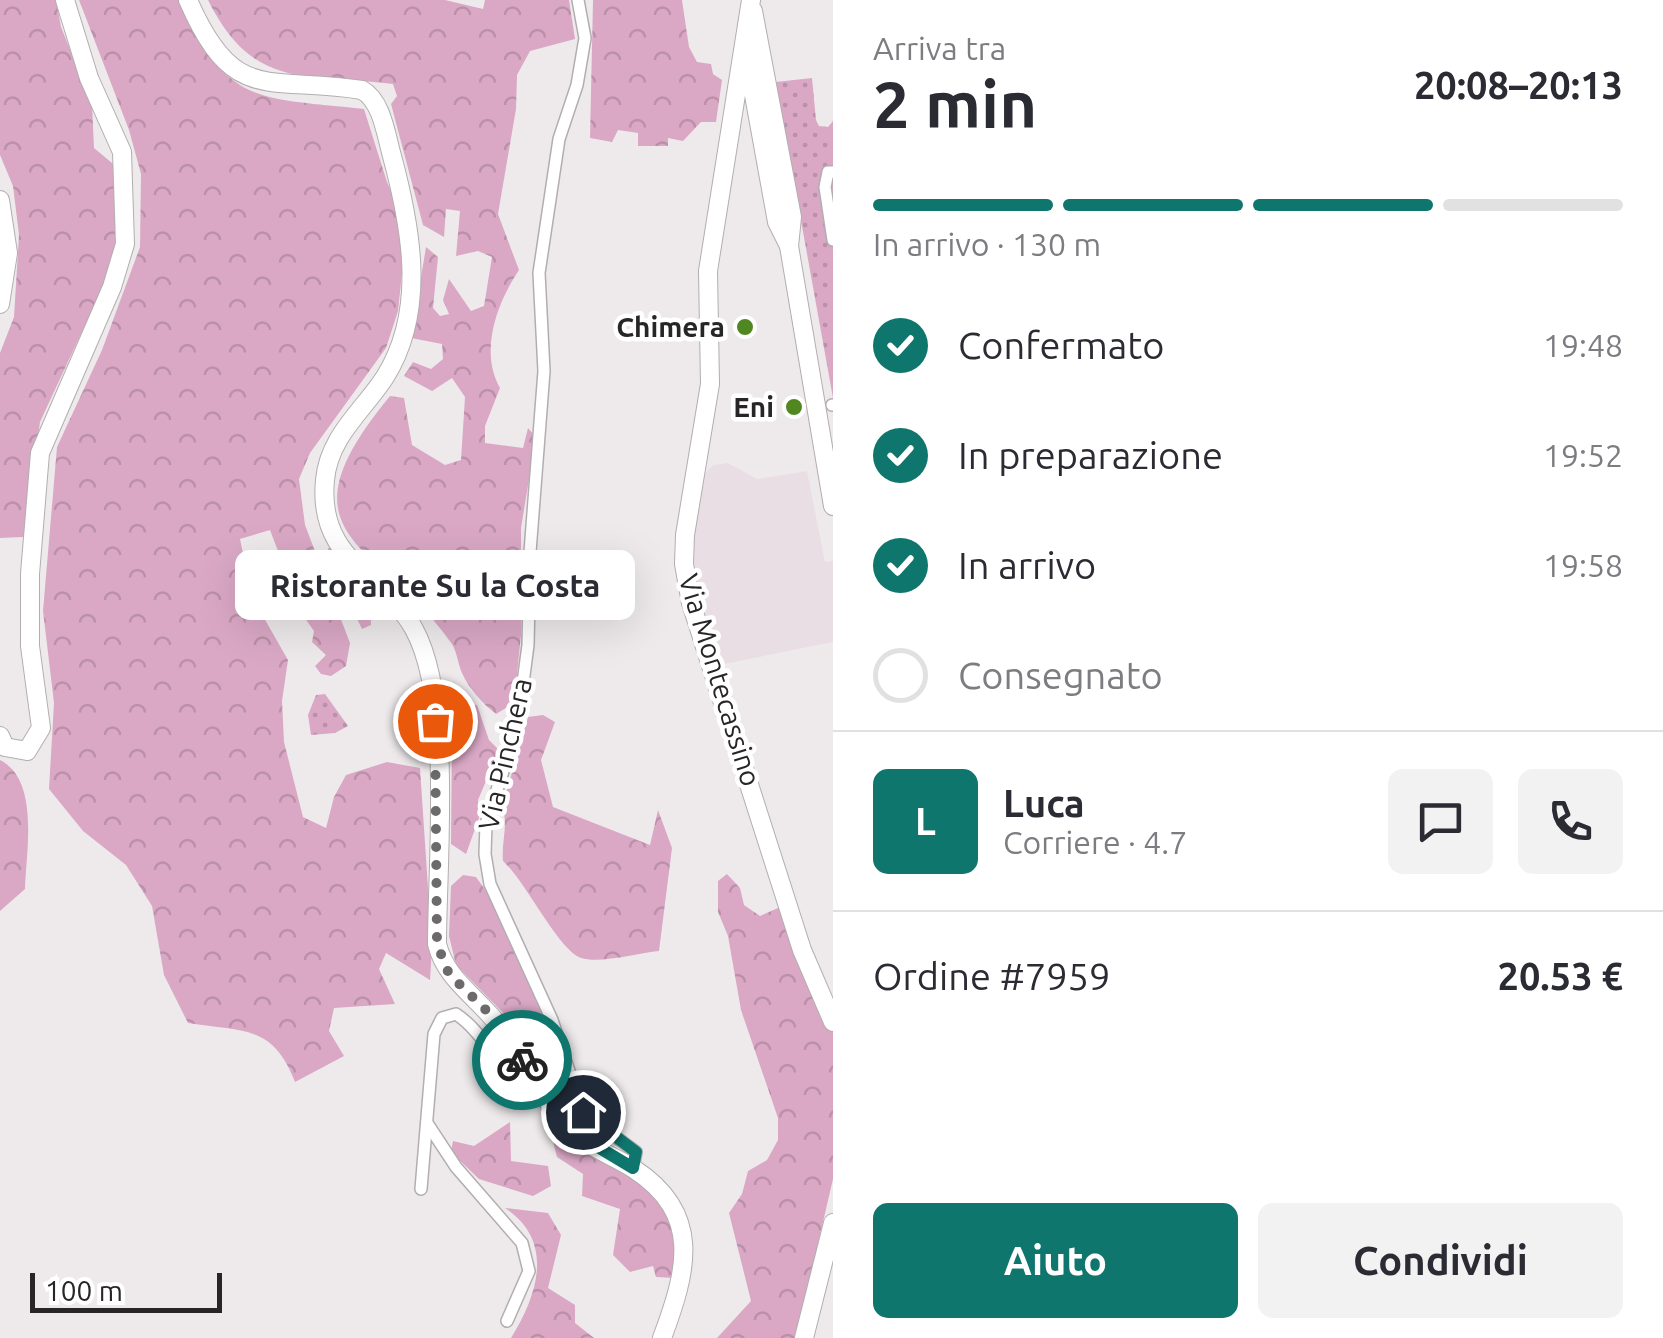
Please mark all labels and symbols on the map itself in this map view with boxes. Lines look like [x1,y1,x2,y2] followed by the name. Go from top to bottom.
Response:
[616,311,725,342] place label: Chimera
[734,316,756,338] marker: Chimera
[733,391,774,422] place label: Eni
[783,396,805,418] marker: Eni
[235,551,635,621] callout: Ristorante Su la Costa
[673,570,767,790] street label: Via Montecassino
[472,675,537,833] street label: Via Pinchera
[393,679,478,764] pin
[472,1010,572,1110] courier
[541,1070,626,1155] pin
[30,1268,222,1312] scale bar

